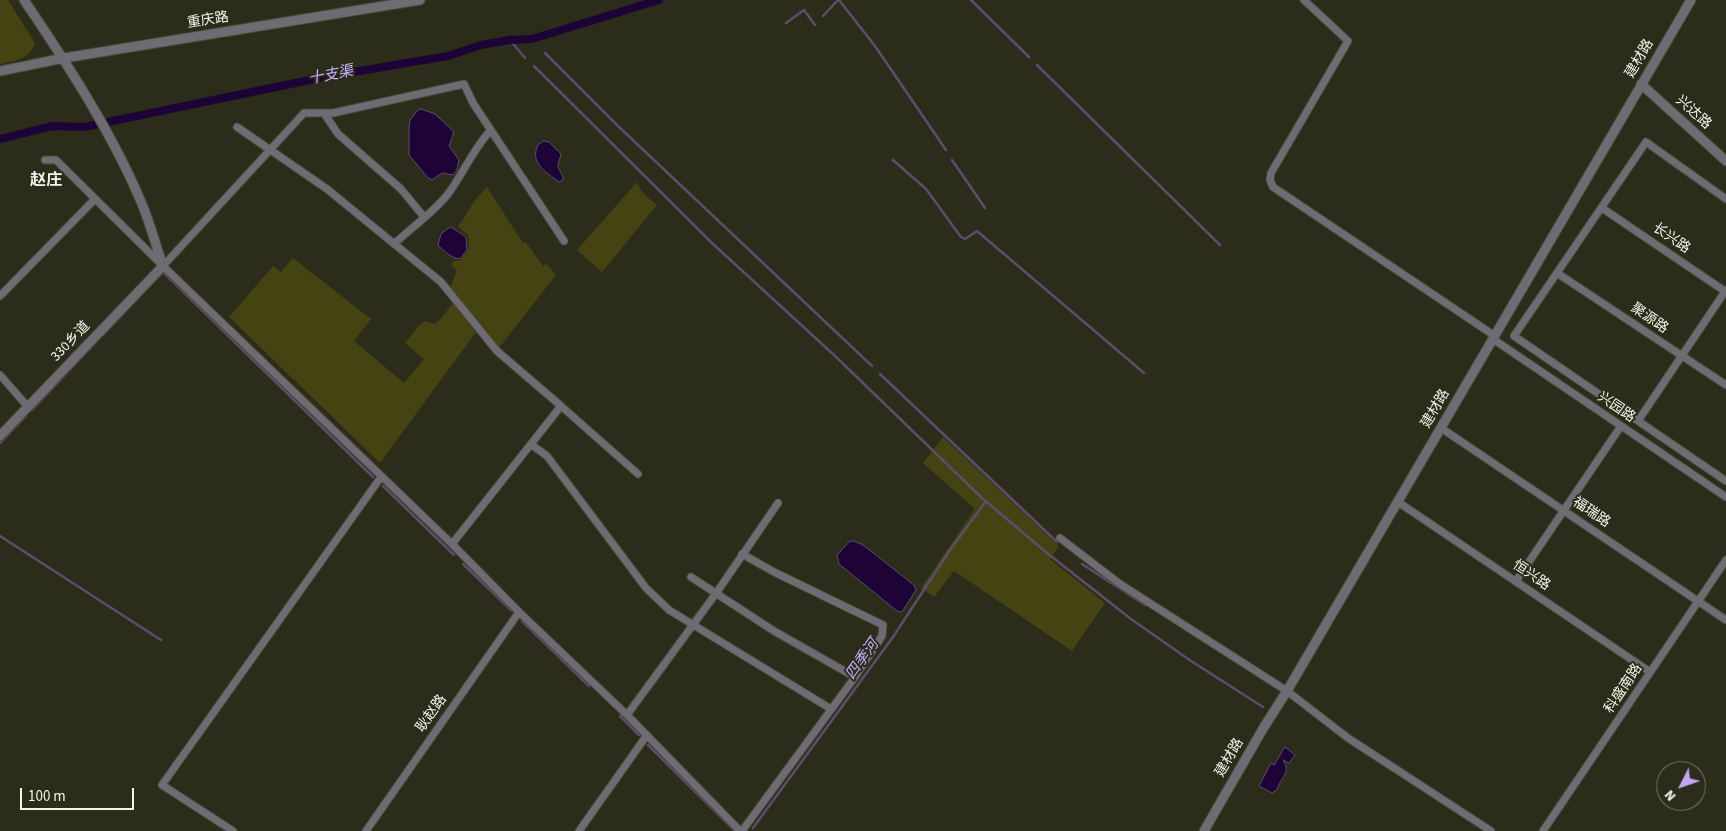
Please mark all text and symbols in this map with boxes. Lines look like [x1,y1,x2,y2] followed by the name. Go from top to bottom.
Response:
[186,9,230,33] street label: 重庆路
[1622,37,1658,81] street label: 建材路
[307,63,355,89] water label: 十支渠
[1672,93,1714,133] street label: 兴达路
[30,171,62,191] district label: 赵庄
[1649,220,1693,258] street label: 长兴路
[1627,300,1671,338] street label: 聚源路
[48,319,94,365] street label: 330乡道
[1418,387,1454,431] street label: 建材路
[1594,389,1638,427] street label: 兴园路
[1569,494,1613,532] street label: 福瑞路
[1509,557,1553,595] street label: 恒兴路
[842,637,884,683] water label: 四季河
[1601,661,1647,717] street label: 科盛南路
[413,692,451,736] street label: 耿赵路
[1212,736,1248,780] street label: 建材路
[1656,761,1706,811] north arrow
[22,778,136,810] scale bar
[1660,785,1681,805] text: N
[28,786,66,807] text: 100 m

